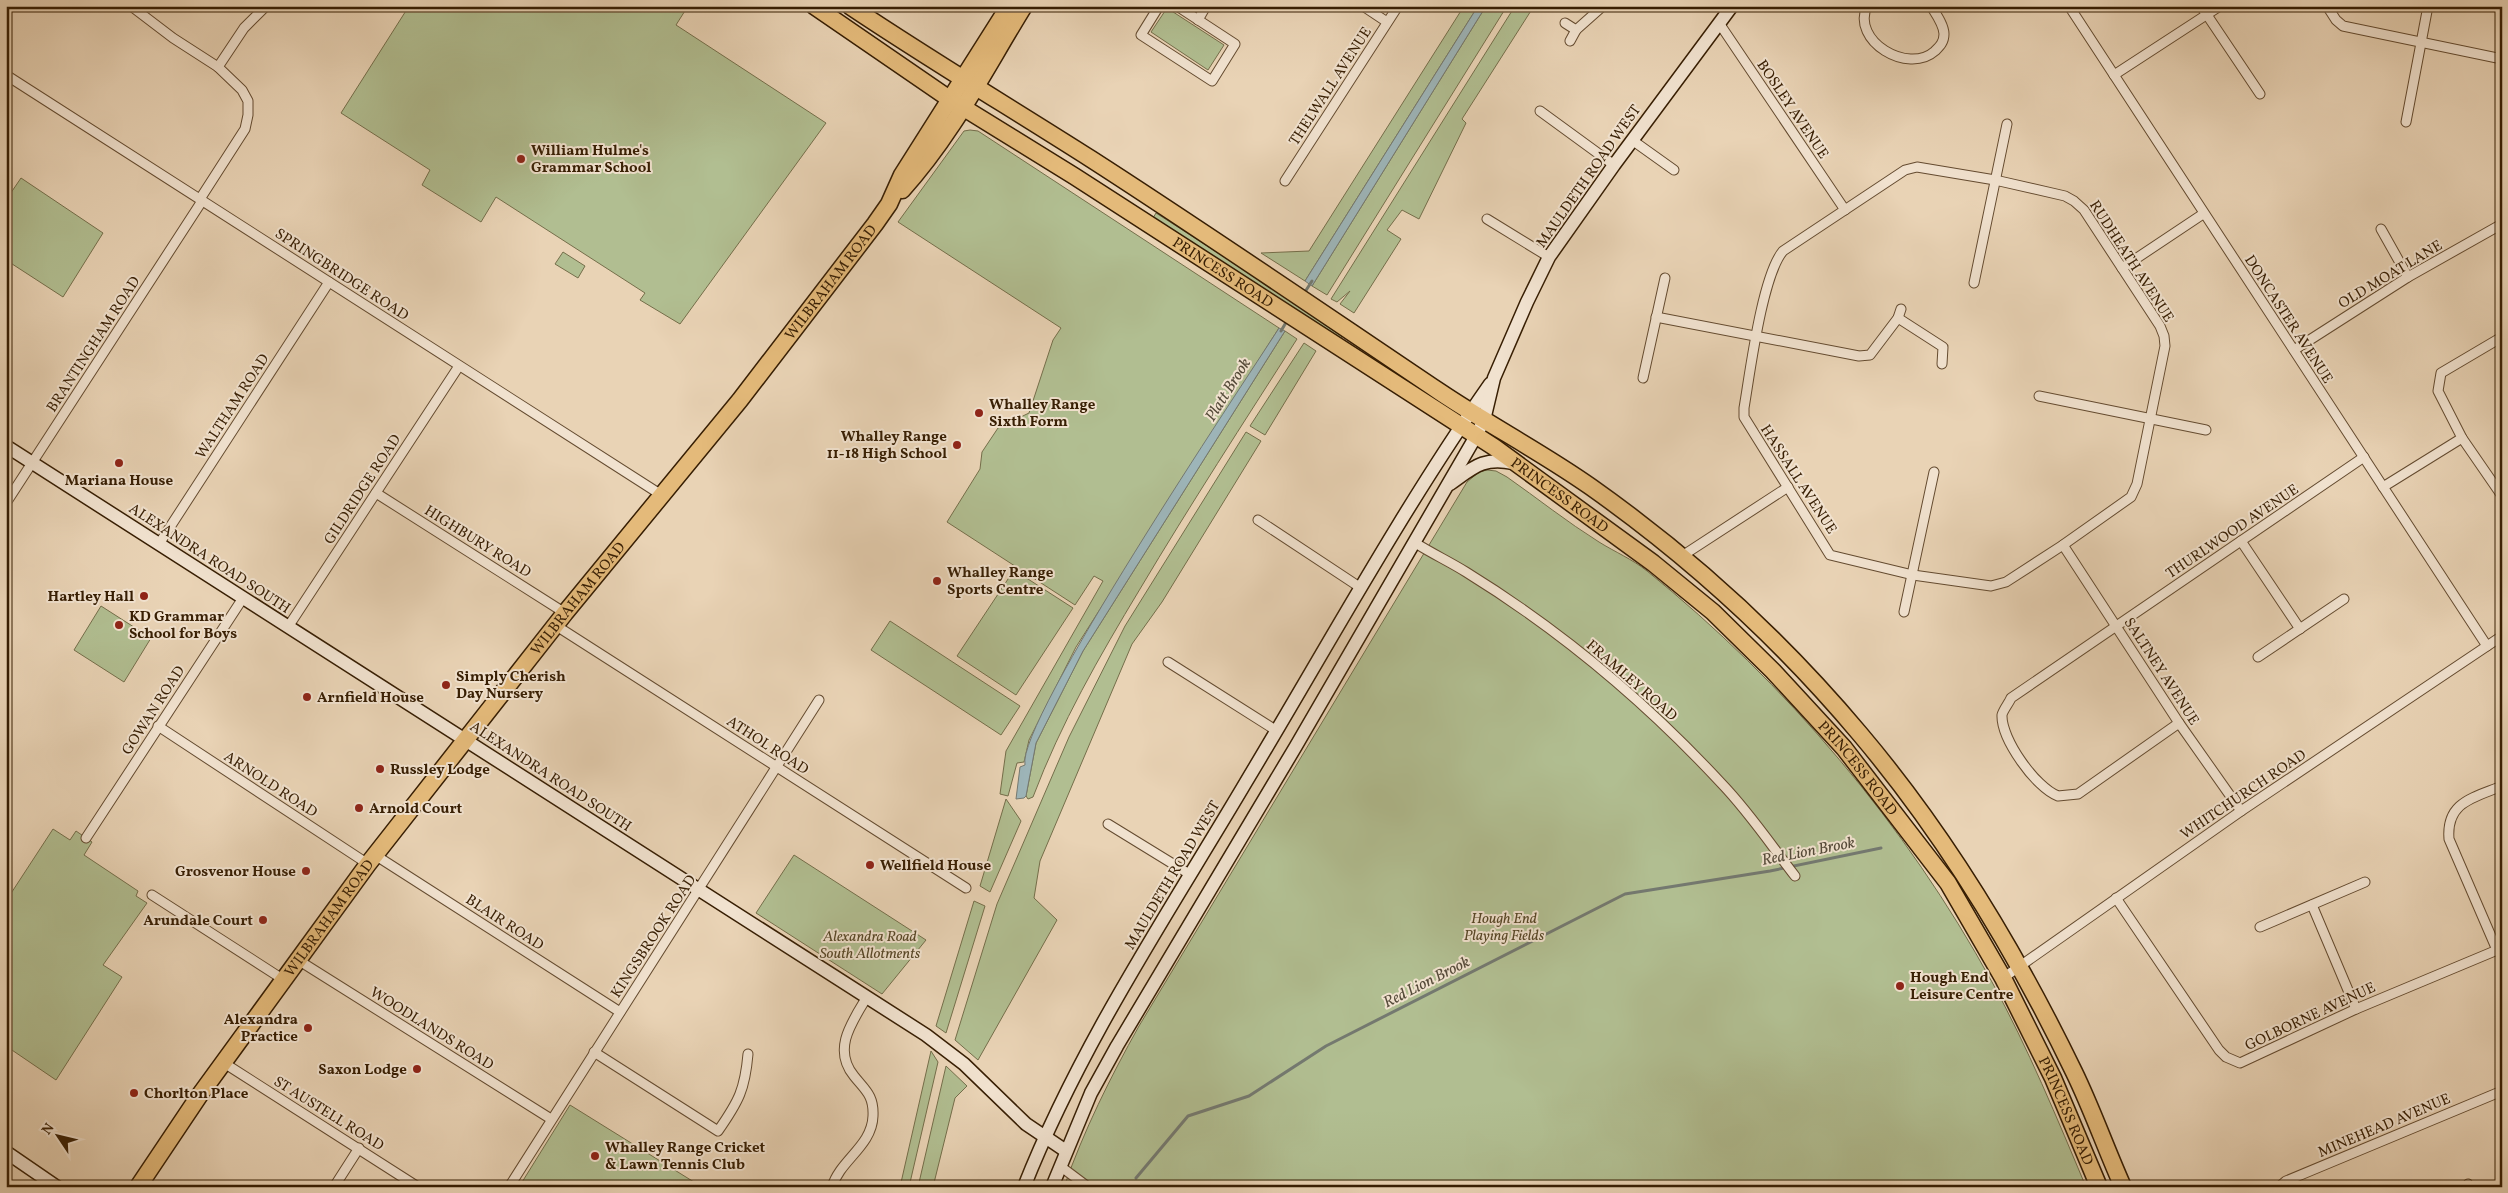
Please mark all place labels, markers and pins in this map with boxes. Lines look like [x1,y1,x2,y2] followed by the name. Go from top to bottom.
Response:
[531,141,651,179] place label: William Hulme's Grammar School
[515,153,527,165] marker: William Hulme's Grammar School
[989,395,1096,433] place label: Whalley Range Sixth Form
[973,407,985,419] marker: Whalley Range Sixth Form
[827,427,947,465] place label: Whalley Range 11-18 High School
[951,439,963,451] marker: Whalley Range 11-18 High School
[113,457,125,469] marker: Mariana House
[65,471,174,492] place label: Mariana House
[947,563,1054,601] place label: Whalley Range Sports Centre
[931,575,943,587] marker: Whalley Range Sports Centre
[47,587,134,608] place label: Hartley Hall
[138,590,150,602] marker: Hartley Hall
[129,607,237,645] place label: KD Grammar School for Boys
[113,619,125,631] marker: KD Grammar School for Boys
[456,667,566,705] place label: Simply Cherish Day Nursery
[440,679,452,691] marker: Simply Cherish Day Nursery
[317,688,424,709] place label: Arnfield House
[301,691,313,703] marker: Arnfield House
[390,760,490,781] place label: Russley Lodge
[374,763,386,775] marker: Russley Lodge
[369,799,463,820] place label: Arnold Court
[353,802,365,814] marker: Arnold Court
[880,856,991,877] place label: Wellfield House
[864,859,876,871] marker: Wellfield House
[175,862,296,883] place label: Grosvenor House
[300,865,312,877] marker: Grosvenor House
[143,911,253,932] place label: Arundale Court
[257,914,269,926] marker: Arundale Court
[1910,968,2014,1006] place label: Hough End Leisure Centre
[1894,980,1906,992] marker: Hough End Leisure Centre
[224,1010,298,1048] place label: Alexandra Practice
[302,1022,314,1034] marker: Alexandra Practice
[318,1060,407,1081] place label: Saxon Lodge
[411,1063,423,1075] marker: Saxon Lodge
[144,1084,249,1105] place label: Chorlton Place
[128,1087,140,1099] marker: Chorlton Place
[605,1138,766,1176] place label: Whalley Range Cricket & Lawn Tennis Club
[589,1150,601,1162] marker: Whalley Range Cricket & Lawn Tennis Club

